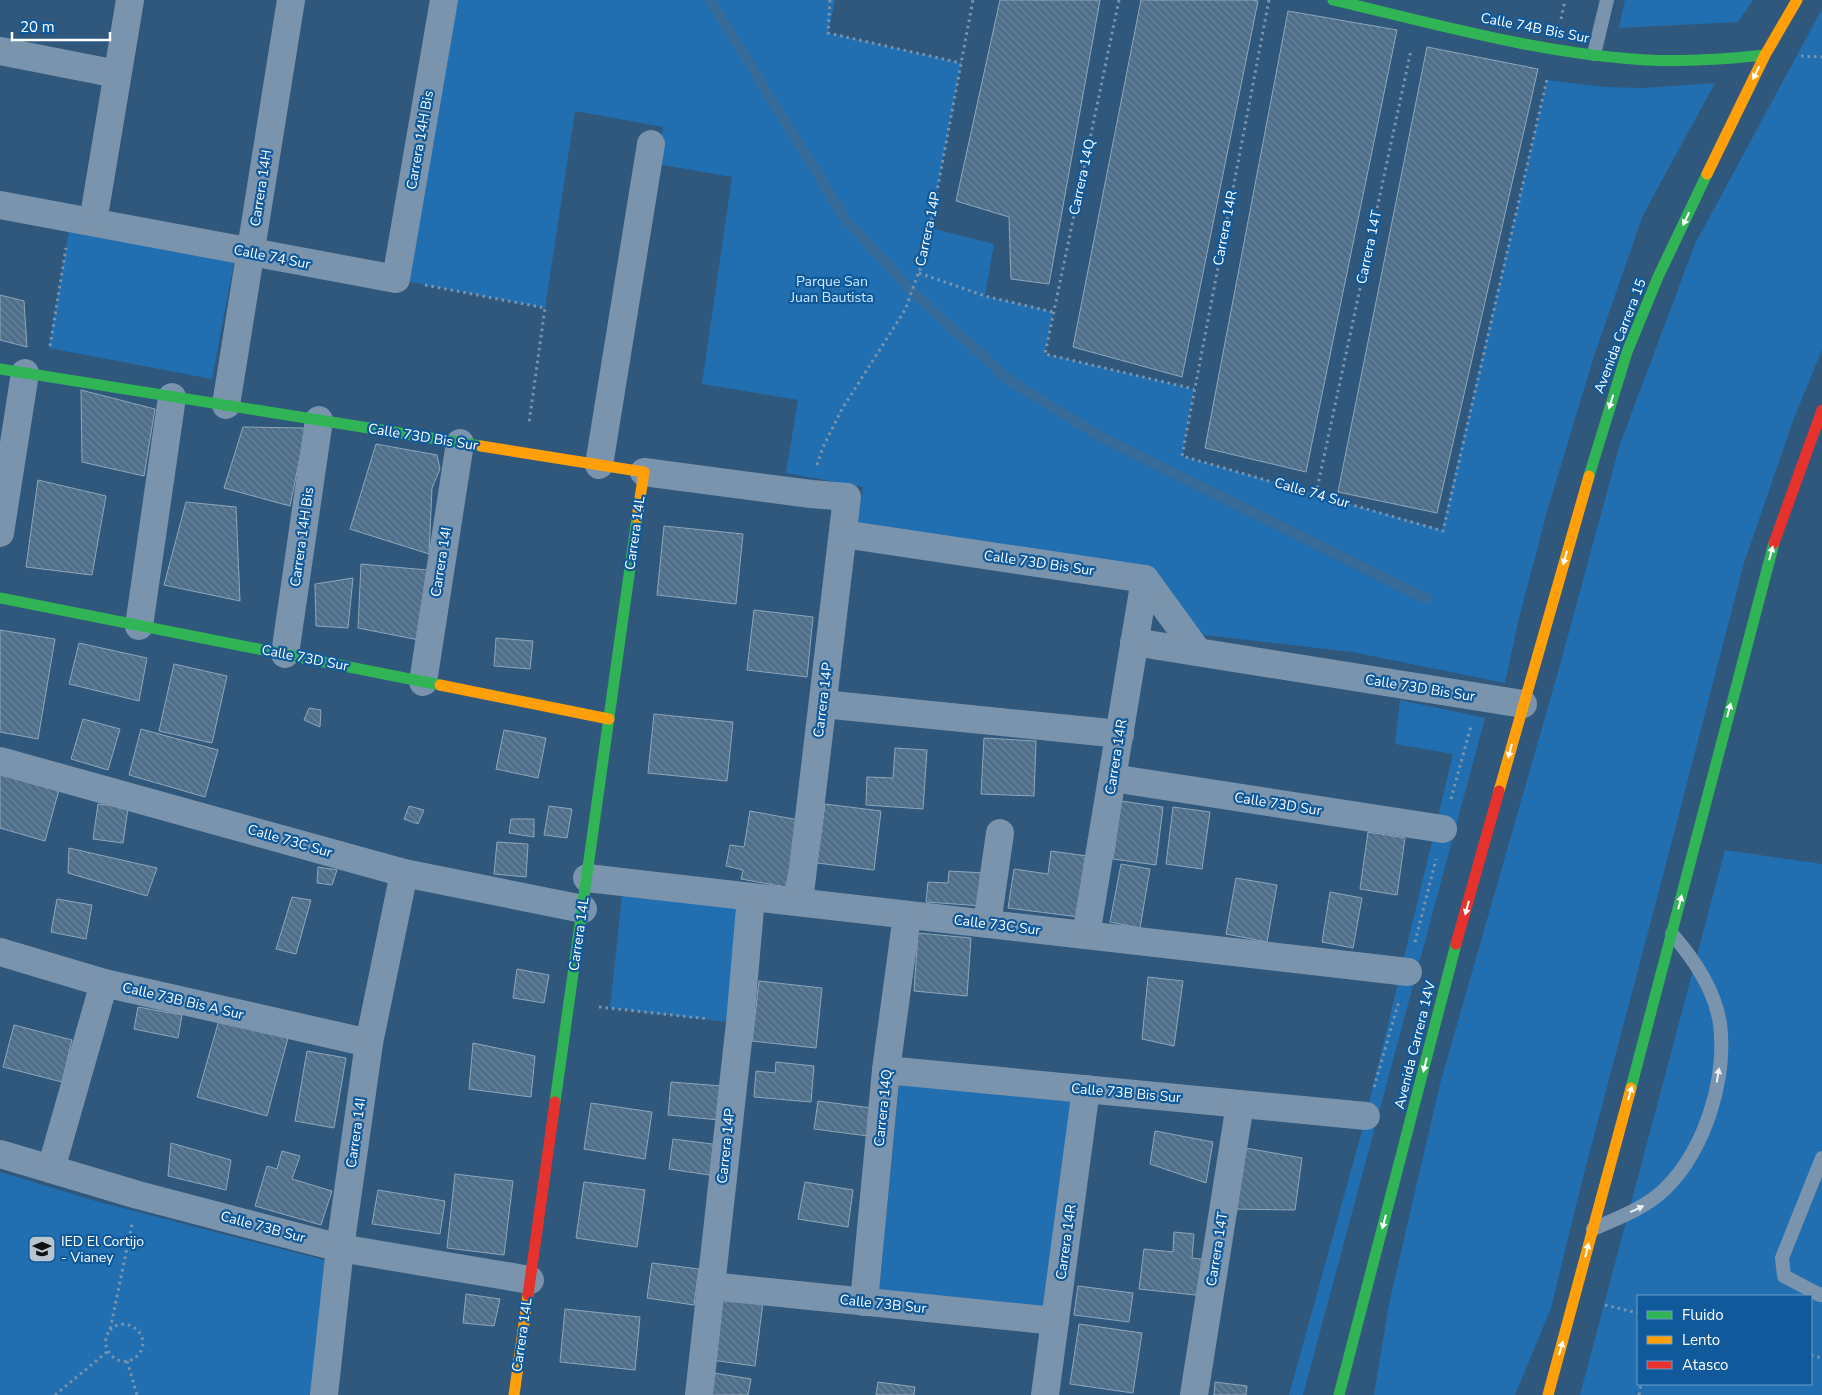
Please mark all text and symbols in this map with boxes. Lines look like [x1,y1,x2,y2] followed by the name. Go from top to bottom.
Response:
[1479,8,1591,48] street label: Calle 74B Bis Sur
[12,10,110,42] scale bar
[20,17,55,37] text: 20 m
[1752,66,1760,80] one-way arrow
[402,89,438,191] street label: Carrera 14H Bis
[1065,137,1099,217] street label: Carrera 14Q
[246,148,276,228] street label: Carrera 14H
[1208,189,1242,267] street label: Carrera 14R
[911,190,945,268] street label: Carrera 14P
[1352,208,1386,286] street label: Carrera 14T
[1681,212,1689,226] one-way arrow
[232,240,312,274] street label: Calle 74 Sur
[789,272,874,307] park label: Parque San Juan Bautista
[1589,276,1651,396] street label: Avenida Carrera 15
[1607,395,1615,410] one-way arrow
[367,419,479,455] street label: Calle 73D Bis Sur
[1272,473,1352,513] street label: Calle 74 Sur
[286,486,318,588] street label: Carrera 14H Bis
[620,494,650,571] street label: Carrera 14L
[426,526,456,598] street label: Carrera 14I
[1768,545,1776,560] one-way arrow
[983,546,1095,580] street label: Calle 73D Bis Sur
[1561,550,1569,565] one-way arrow
[260,640,350,676] street label: Calle 73D Sur
[809,661,837,739] street label: Carrera 14P
[1364,670,1476,706] street label: Calle 73D Bis Sur
[1725,702,1733,717] one-way arrow
[1101,718,1131,796] street label: Carrera 14R
[1506,743,1514,758] one-way arrow
[1233,788,1323,820] street label: Calle 73D Sur
[245,820,335,862] street label: Calle 73C Sur
[564,895,594,972] street label: Carrera 14L
[1676,895,1684,910] one-way arrow
[1463,900,1471,915] one-way arrow
[953,910,1041,940] street label: Calle 73C Sur
[120,978,246,1024] street label: Calle 73B Bis A Sur
[1390,979,1440,1111] street label: Avenida Carrera 14V
[1421,1057,1429,1072] one-way arrow
[1714,1067,1722,1083] one-way arrow
[870,1068,896,1148] street label: Carrera 14Q
[1070,1079,1182,1107] street label: Calle 73B Bis Sur
[1626,1086,1634,1101] one-way arrow
[342,1097,370,1169] street label: Carrera 14I
[713,1107,739,1185] street label: Carrera 14P
[1051,1203,1081,1281] street label: Carrera 14R
[1630,1205,1644,1213] one-way arrow
[218,1207,308,1247] street label: Calle 73B Sur
[1202,1210,1232,1288] street label: Carrera 14T
[1380,1215,1388,1230] one-way arrow
[61,1232,144,1267] place label: IED El Cortijo - Vianey
[27,1234,57,1264] school or university icon: IED El Cortijo - Vianey
[1584,1243,1592,1258] one-way arrow
[839,1290,927,1318] street label: Calle 73B Sur
[1637,1295,1812,1385] legend
[507,1296,537,1373] street label: Carrera 14L
[1682,1305,1724,1325] text: Fluido
[1682,1330,1720,1350] text: Lento
[1557,1340,1565,1356] one-way arrow
[1682,1355,1728,1375] text: Atasco

